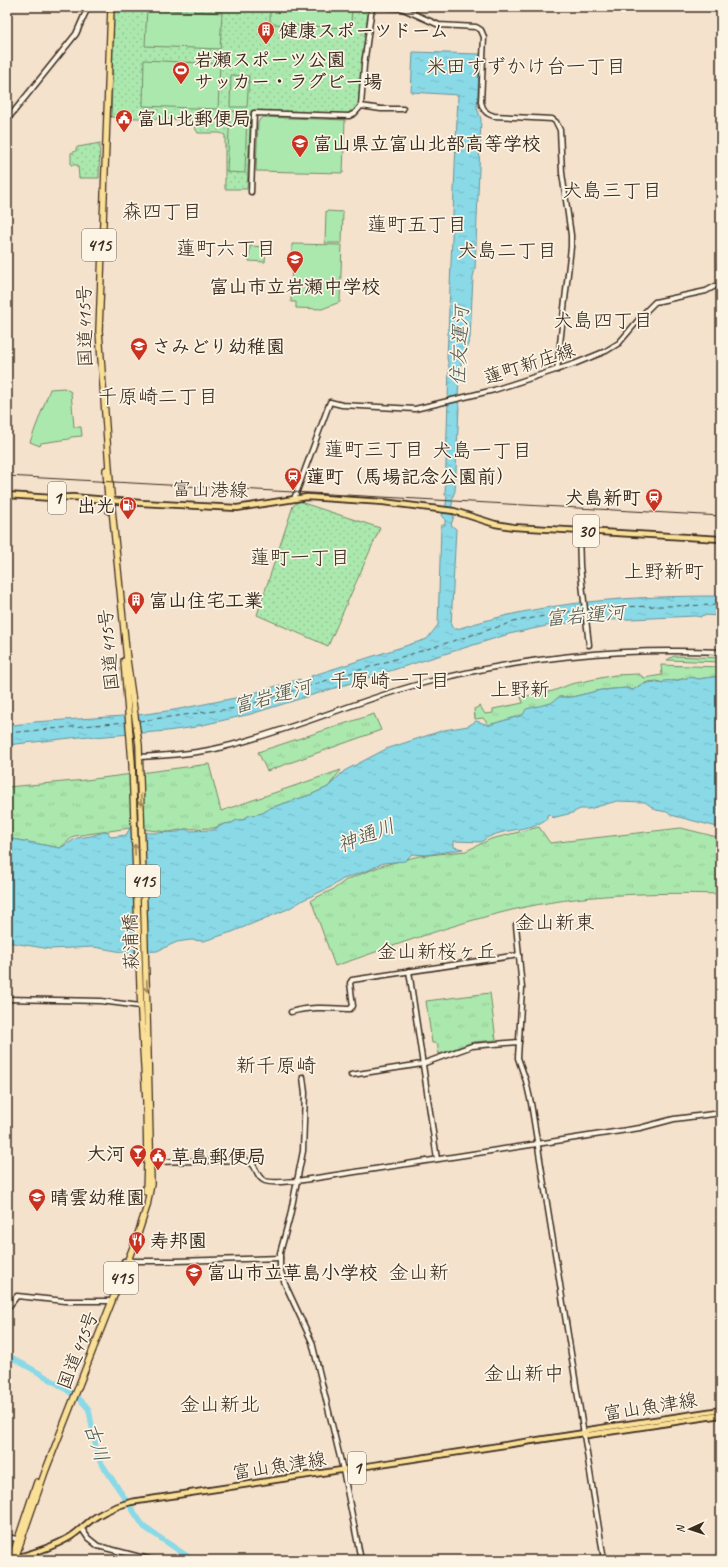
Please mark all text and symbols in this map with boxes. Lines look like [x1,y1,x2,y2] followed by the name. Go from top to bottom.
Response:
[279,19,449,43] place label: 健康スポーツドーム
[256,20,276,45] building icon: 健康スポーツドーム
[194,48,382,94] place label: 岩瀬スポーツ公園 サッカー・ラグビー場
[426,54,626,79] district label: 米田すずかけ台一丁目
[171,60,191,85] sports icon: 岩瀬スポーツ公園 サッカー・ラグビー場
[137,107,251,131] place label: 富山北郵便局
[114,108,134,133] public building icon: 富山北郵便局
[313,132,541,156] place label: 富山県立富山北部高等学校
[290,133,310,158] school or university icon: 富山県立富山北部高等学校
[562,178,662,203] district label: 犬島三丁目
[122,199,202,224] district label: 森四丁目
[367,212,467,237] district label: 蓮町五丁目
[82,229,116,261] road number: 415
[176,236,276,261] district label: 蓮町六丁目
[457,238,557,263] district label: 犬島二丁目
[285,249,305,274] school or university icon: 富山市立岩瀬中学校
[209,275,381,299] place label: 富山市立岩瀬中学校
[72,284,98,368] street label: 国道415号
[445,302,474,387] water label: 住友運河
[553,308,653,333] district label: 犬島四丁目
[152,335,285,359] place label: さみどり幼稚園
[129,336,149,361] school or university icon: さみどり幼稚園
[480,338,578,390] street label: 蓮町新庄線
[98,384,218,409] district label: 千原崎二丁目
[324,437,424,462] district label: 蓮町三丁目
[432,438,532,463] district label: 犬島一丁目
[306,465,515,489] place label: 蓮町（馬場記念公園前）
[283,466,303,491] station icon: 蓮町（馬場記念公園前）
[172,477,248,503] street label: 富山港線
[48,482,66,514] road number: 1
[565,486,641,510] place label: 犬島新町
[644,487,664,512] station icon: 犬島新町
[77,494,115,518] place label: 出光
[118,495,138,520] fuel station icon: 出光
[573,515,599,547] road number: 30
[250,545,350,570] district label: 蓮町一丁目
[624,559,704,584] district label: 上野新町
[149,589,263,613] place label: 富山住宅工業
[126,590,146,615] building icon: 富山住宅工業
[544,599,629,631] water label: 富岩運河
[93,608,125,692] street label: 国道415号
[330,668,450,693] district label: 千原崎一丁目
[230,673,317,719] water label: 富岩運河
[490,677,550,702] district label: 上野新
[137,793,144,806] one-way arrow
[334,813,399,858] water label: 神通川
[131,844,139,857] one-way arrow
[126,865,160,897] road number: 415
[515,910,595,935] district label: 金山新東
[118,913,144,971] street label: 萩浦橋
[377,939,497,964] district label: 金山新桜ヶ丘
[143,979,150,992] one-way arrow
[236,1053,316,1078] district label: 新千原崎
[87,1142,125,1166] place label: 大河
[128,1143,148,1168] bar icon: 大河
[171,1145,266,1169] place label: 草島郵便局
[148,1146,168,1171] public building icon: 草島郵便局
[50,1186,145,1210] place label: 晴雲幼稚園
[27,1187,47,1212] school or university icon: 晴雲幼稚園
[150,1229,207,1253] place label: 寿邦園
[127,1230,147,1255] restaurant icon: 寿邦園
[389,1260,449,1285] district label: 金山新
[207,1261,378,1285] place label: 富山市立草島小学校
[104,1262,138,1294] road number: 415
[184,1262,204,1287] school or university icon: 富山市立草島小学校
[52,1307,104,1393] street label: 国道415号
[484,1361,564,1386] district label: 金山新中
[601,1388,699,1426] street label: 富山魚津線
[180,1392,260,1417] district label: 金山新北
[78,1419,115,1465] water label: 古川
[230,1447,328,1485] street label: 富山魚津線
[348,1452,366,1484] road number: 1
[670,1509,710,1549] north arrow
[673,1524,687,1533] text: N

